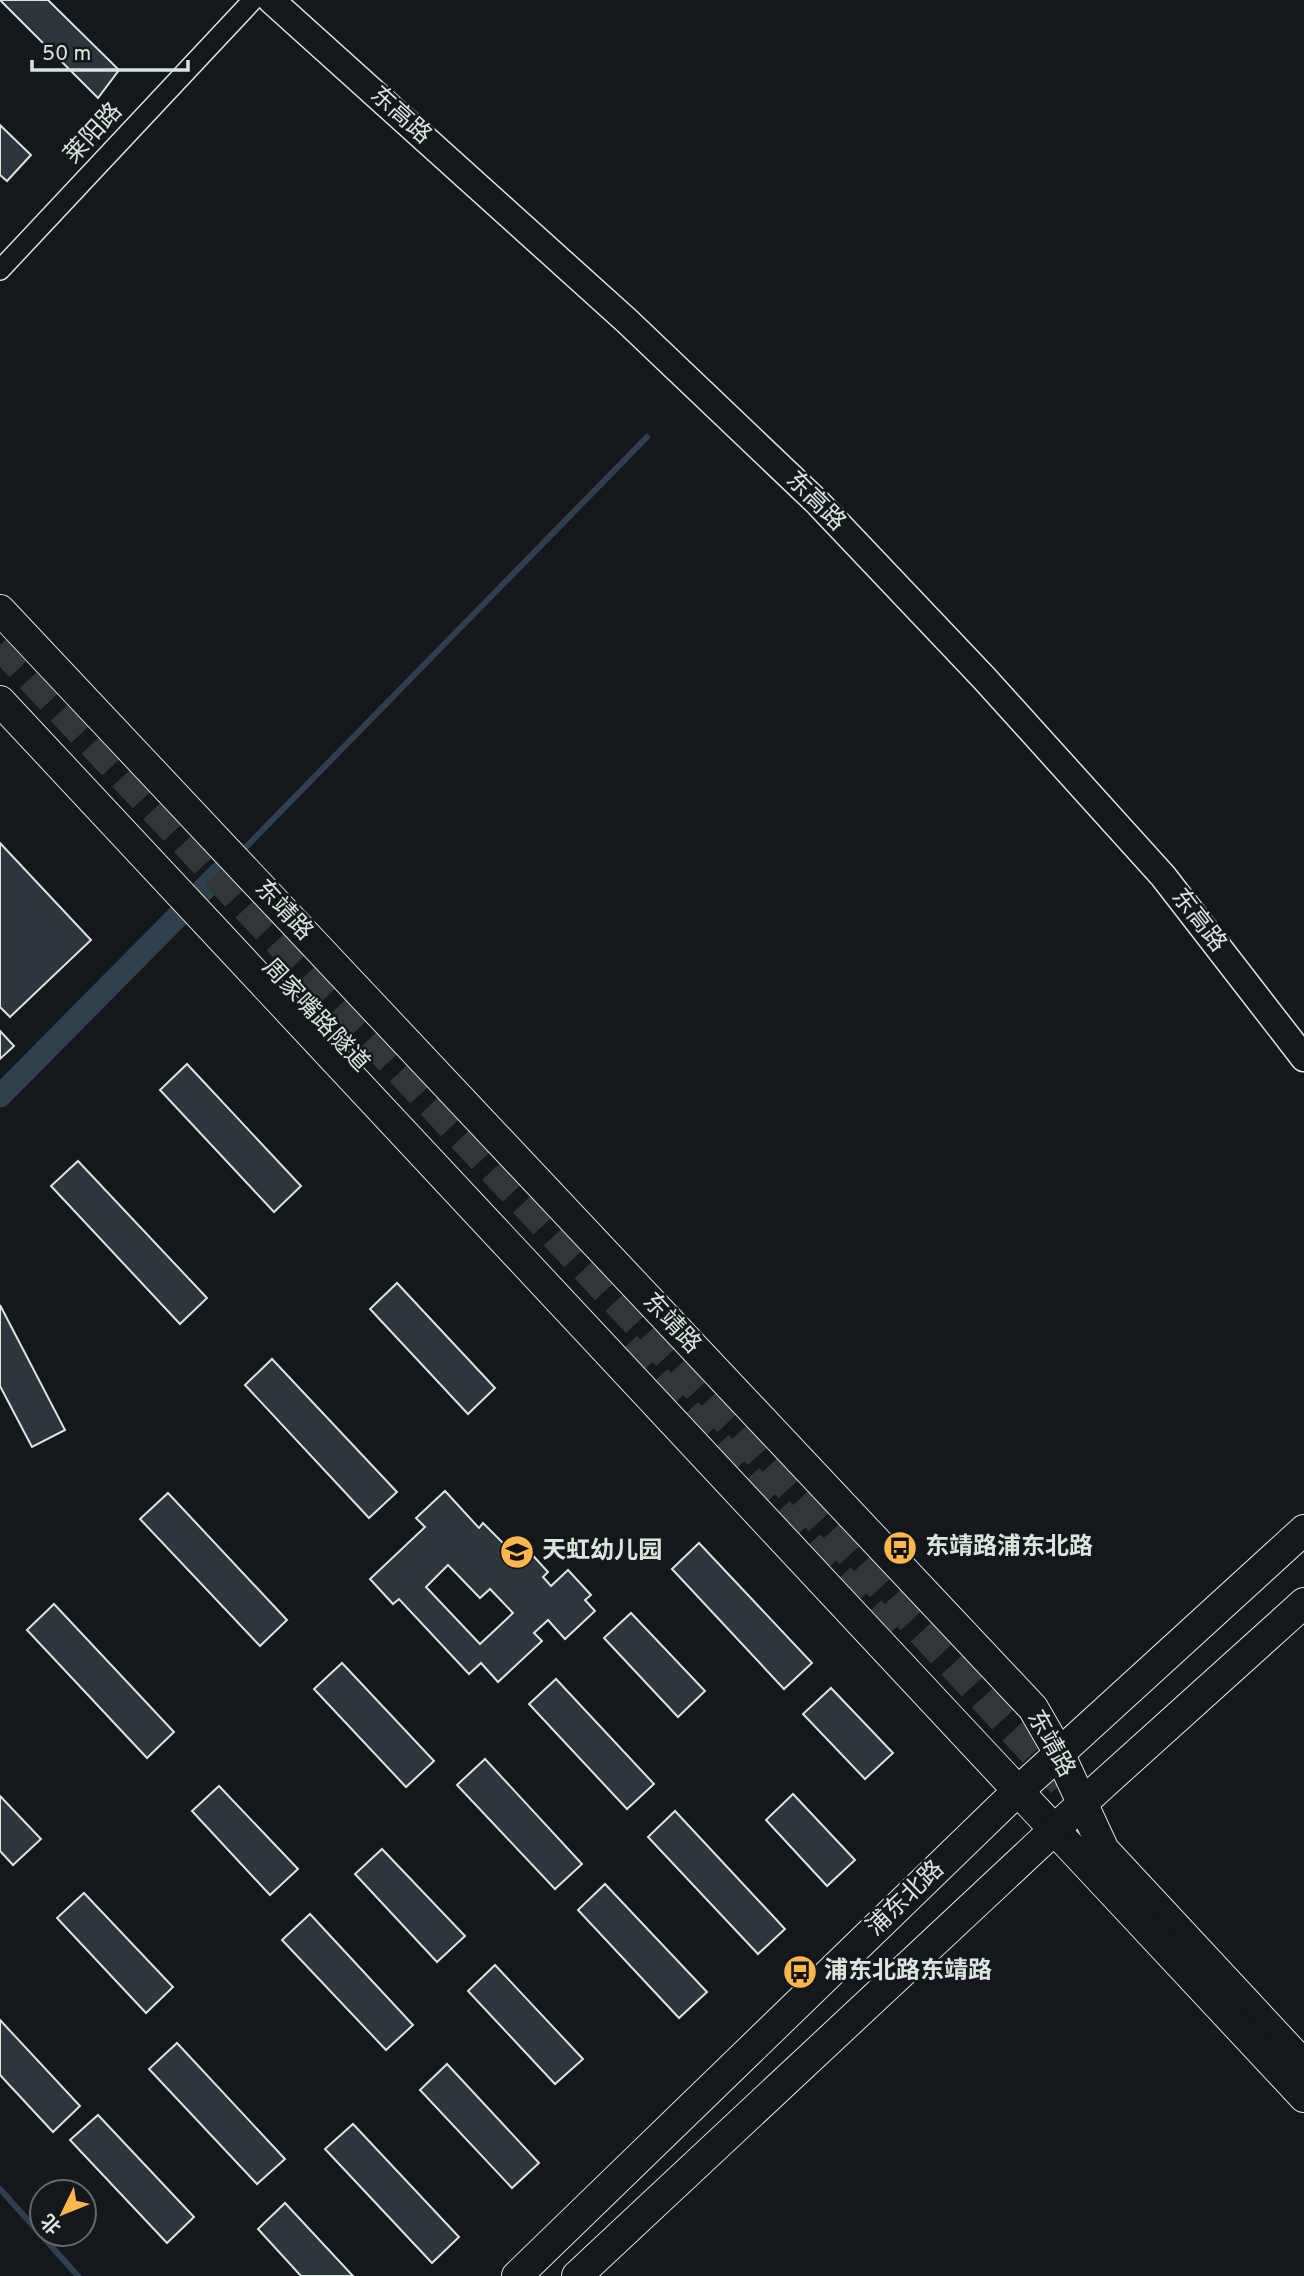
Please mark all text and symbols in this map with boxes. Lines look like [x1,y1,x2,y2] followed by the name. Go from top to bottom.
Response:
[32,28,187,72] scale bar
[42,41,91,68] text: 50 m
[363,81,437,151] street label: 东高路
[58,97,130,171] street label: 莱阳路
[779,466,851,538] street label: 东高路
[247,874,319,948] street label: 东靖路
[1164,883,1232,959] street label: 东高路
[255,953,375,1079] street label: 周家嘴路隧道
[635,1287,707,1361] street label: 东靖路
[881,1529,919,1567] bus stop icon: 东靖路浦东北路
[498,1533,536,1571] school or university icon: 天虹幼儿园
[925,1533,1093,1563] place label: 东靖路浦东北路
[542,1537,662,1567] place label: 天虹幼儿园
[1019,1705,1081,1783] street label: 东靖路
[861,1855,951,1943] street label: 浦东北路
[781,1953,819,1991] bus stop icon: 浦东北路东靖路
[824,1957,992,1987] place label: 浦东北路东靖路
[28,2178,98,2248] north arrow
[37,2208,67,2238] text: 北

